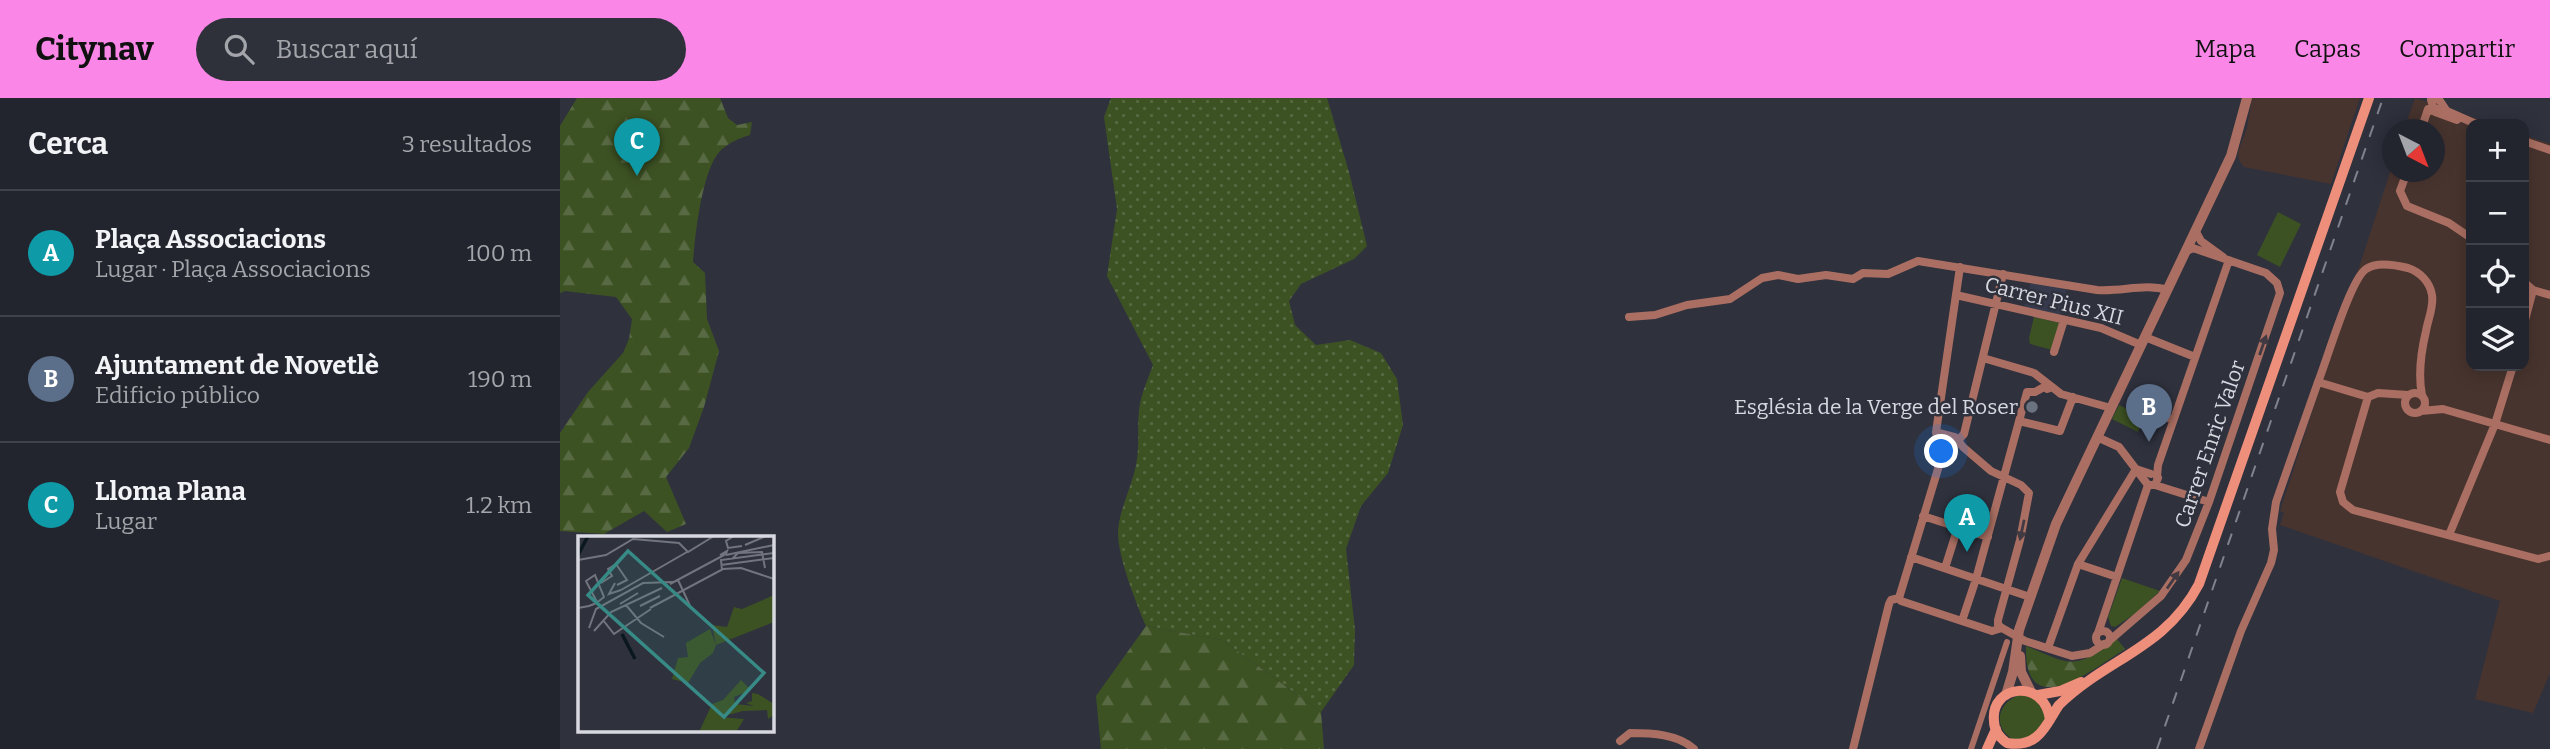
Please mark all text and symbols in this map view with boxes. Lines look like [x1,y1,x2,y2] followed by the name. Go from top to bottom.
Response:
[196,18,686,81] search box
[35,29,154,69] text: Citynav
[220,30,258,68] icon: search
[276,34,417,65] text: Buscar aquí
[2194,35,2256,63] text: Mapa
[2294,35,2361,63] text: Capas
[2399,35,2515,63] text: Compartir
[614,118,660,176] pin: C
[2382,119,2445,182] north arrow
[2466,119,2529,371] map controls
[2466,119,2529,182] button: +
[28,126,108,162] text: Cerca
[402,130,532,158] text: 3 resultados
[2466,182,2529,245] button: −
[95,224,326,255] text: Plaça Associacions
[43,239,59,267] text: A
[467,239,532,267] text: 100 m
[2466,245,2529,308] button: locate
[95,255,371,283] text: Lugar · Plaça Associacions
[1982,271,2126,331] street label: Carrer Pius XII
[2466,308,2529,371] button: layers
[2258,335,2269,356] one-way arrow
[95,350,379,381] text: Ajuntament de Novetlè
[2169,357,2251,531] street label: Carrer Enric Valor
[44,365,58,393] text: B
[468,365,532,393] text: 190 m
[95,381,260,409] text: Edificio público
[2126,384,2172,442] pin: B
[1734,394,2018,420] place label: Església de la Verge del Roser
[2024,399,2040,415] marker: Església de la Verge del Roser
[1924,434,1958,468] your location
[95,476,246,507] text: Lloma Plana
[44,491,58,519] text: C
[466,491,532,519] text: 1.2 km
[1944,494,1990,552] pin: A
[95,507,157,535] text: Lugar
[2017,519,2028,541] one-way arrow
[578,536,774,732] inset map
[2166,571,2180,589] one-way arrow

